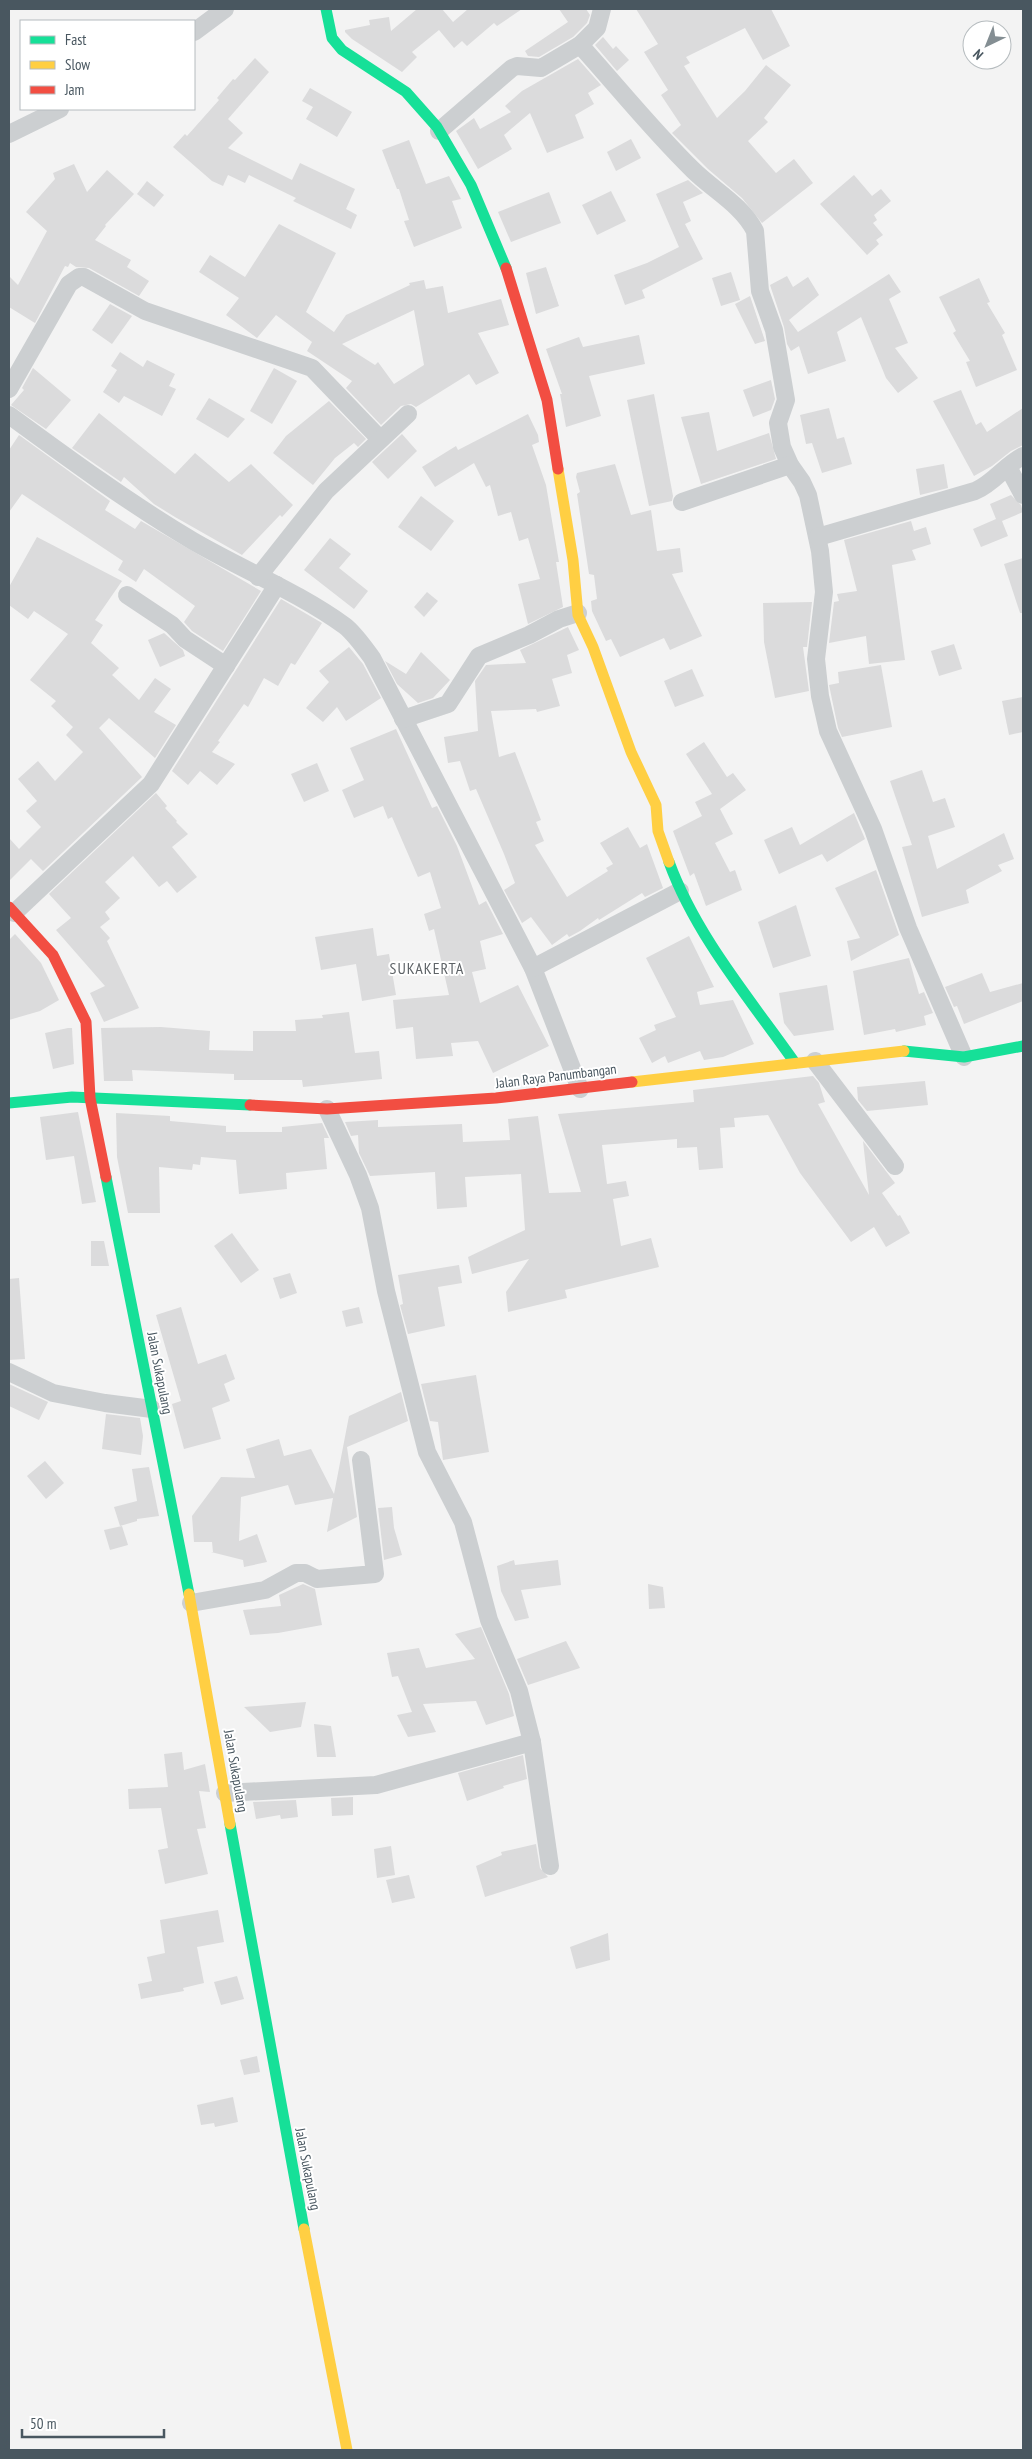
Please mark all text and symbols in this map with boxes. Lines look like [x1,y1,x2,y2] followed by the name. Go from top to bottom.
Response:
[20,20,195,110] legend
[962,20,1012,70] north arrow
[65,30,86,49] text: Fast
[969,45,987,64] text: N
[65,55,90,74] text: Slow
[64,80,84,99] text: Jam
[390,958,464,978] district label: SUKAKERTA
[494,1060,617,1092] street label: Jalan Raya Panumbangan
[143,1329,177,1416] street label: Jalan Sukapulang
[220,1727,252,1814] street label: Jalan Sukapulang
[291,2125,325,2212] street label: Jalan Sukapulang
[22,2406,165,2438] scale bar
[30,2414,56,2433] text: 50 m

